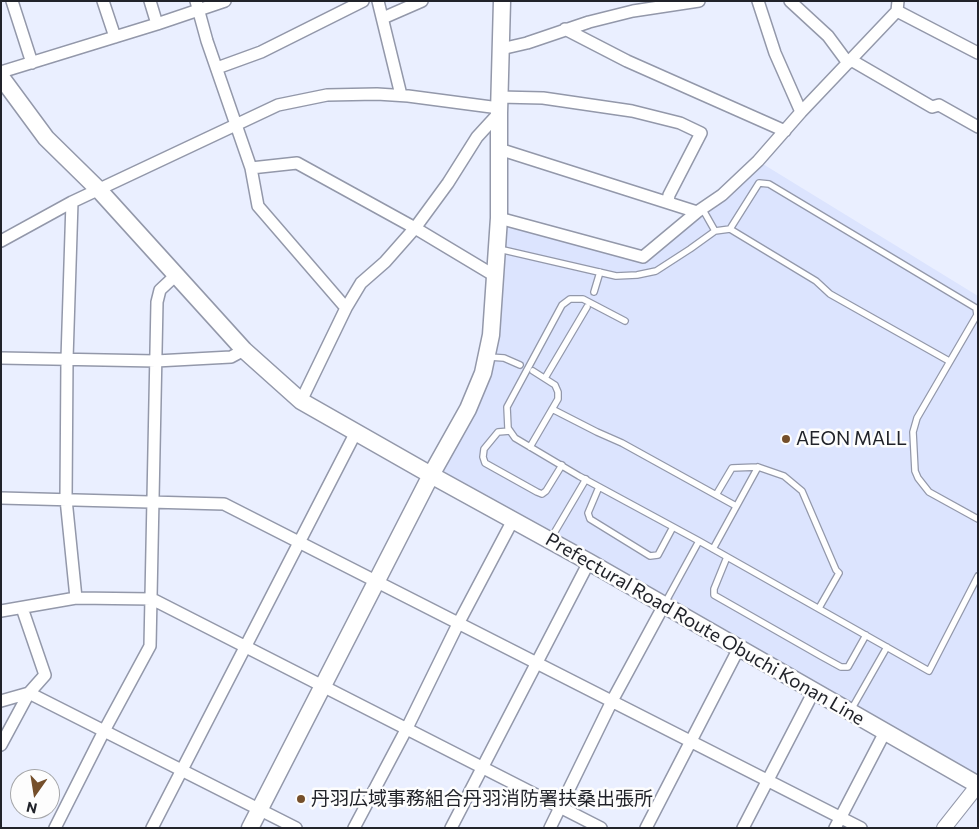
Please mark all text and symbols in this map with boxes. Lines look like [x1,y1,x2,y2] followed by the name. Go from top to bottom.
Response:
[796,428,907,450] place label: AEON MALL
[780,433,792,445] marker: AEON MALL
[541,528,869,730] street label: Prefectural Road Route Obuchi Konan Line
[10,769,60,819] north arrow
[311,788,653,810] place label: 丹羽広域事務組合丹羽消防署扶桑出張所
[295,793,307,805] marker: 丹羽広域事務組合丹羽消防署扶桑出張所
[25,799,39,818] text: N

